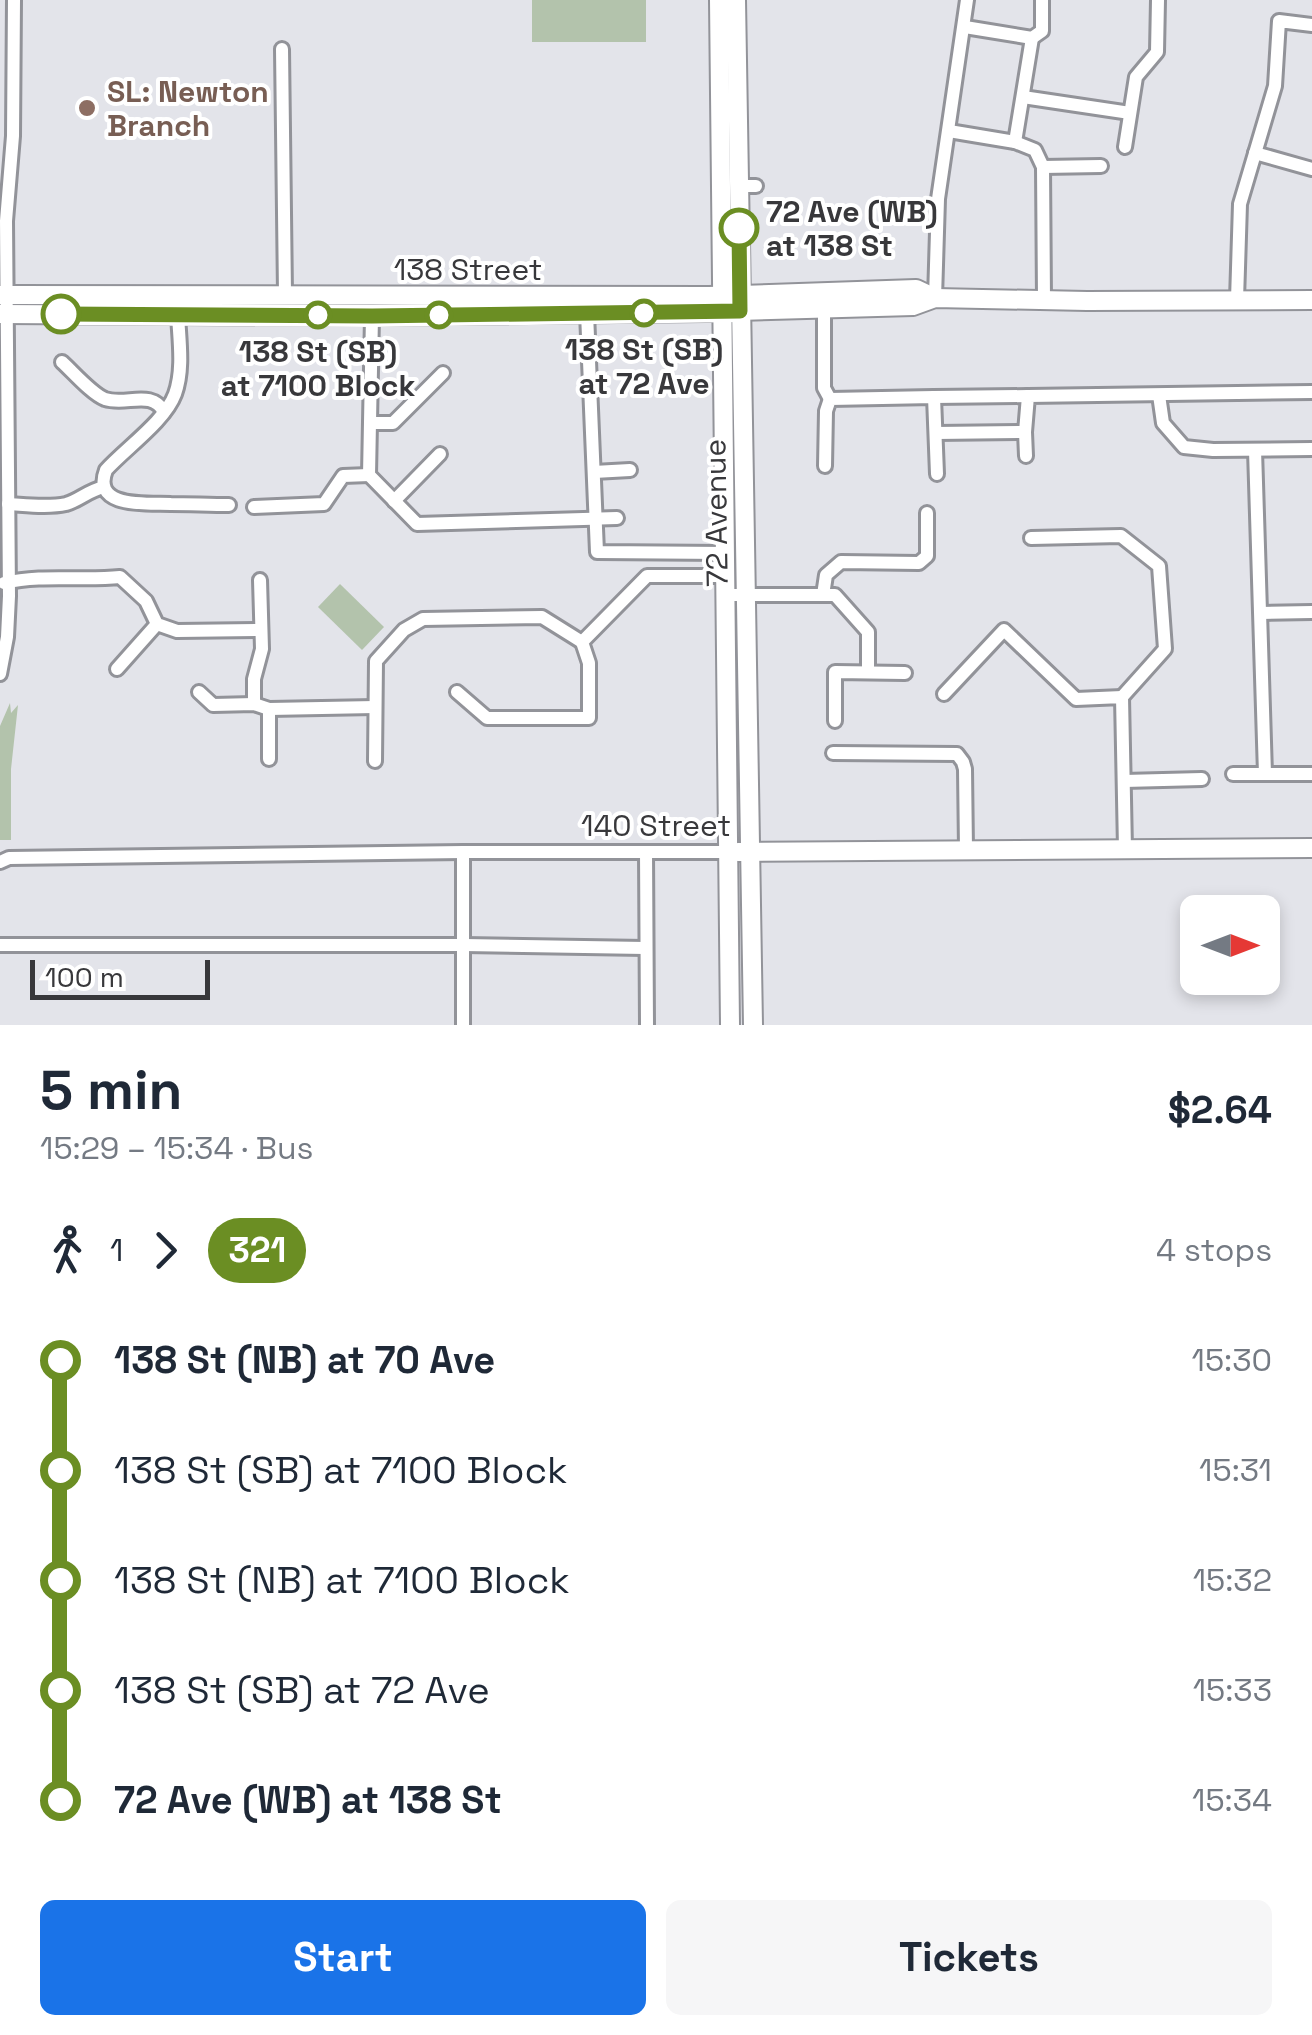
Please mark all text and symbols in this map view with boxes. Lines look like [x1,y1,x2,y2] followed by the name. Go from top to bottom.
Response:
[107,72,269,145] place label: SL: Newton Branch
[76,97,98,119] marker: SL: Newton Branch
[766,192,938,265] place label: 72 Ave (WB) at 138 St
[720,209,758,247] marker: 72 Ave (WB) at 138 St
[394,250,542,289] street label: 138 Street
[42,295,80,333] unlabelled marker
[631,300,657,326] marker: 138 St (SB) at 72 Ave
[305,302,331,328] marker: 138 St (SB) at 7100 Block
[426,302,452,328] unlabelled marker
[565,330,723,403] place label: 138 St (SB) at 72 Ave
[221,332,415,405] place label: 138 St (SB) at 7100 Block
[695,439,737,587] street label: 72 Avenue
[581,806,731,845] street label: 140 Street
[1180,895,1280,995] north arrow
[1180,895,1280,995] map controls
[30,955,210,1000] scale bar
[45,959,124,995] text: 100 m
[40,1055,182,1125] text: 5 min
[1168,1086,1272,1134] text: $2.64
[40,1128,313,1168] text: 15:29 – 15:34 · Bus
[40,1223,95,1278] icon: walk
[138,1223,193,1278] icon: forward
[228,1228,286,1272] text: 321
[110,1230,123,1270] text: 1
[1156,1230,1272,1270] text: 4 stops
[114,1336,495,1384] text: 138 St (NB) at 70 Ave
[1192,1340,1272,1380] text: 15:30
[114,1446,568,1494] text: 138 St (SB) at 7100 Block
[1199,1450,1272,1490] text: 15:31
[114,1556,570,1604] text: 138 St (NB) at 7100 Block
[1193,1560,1272,1600] text: 15:32
[114,1666,490,1714] text: 138 St (SB) at 72 Ave
[1193,1670,1272,1710] text: 15:33
[114,1776,502,1824] text: 72 Ave (WB) at 138 St
[1192,1780,1272,1820] text: 15:34
[40,1900,646,2015] button: Start
[666,1900,1272,2015] button: Tickets

